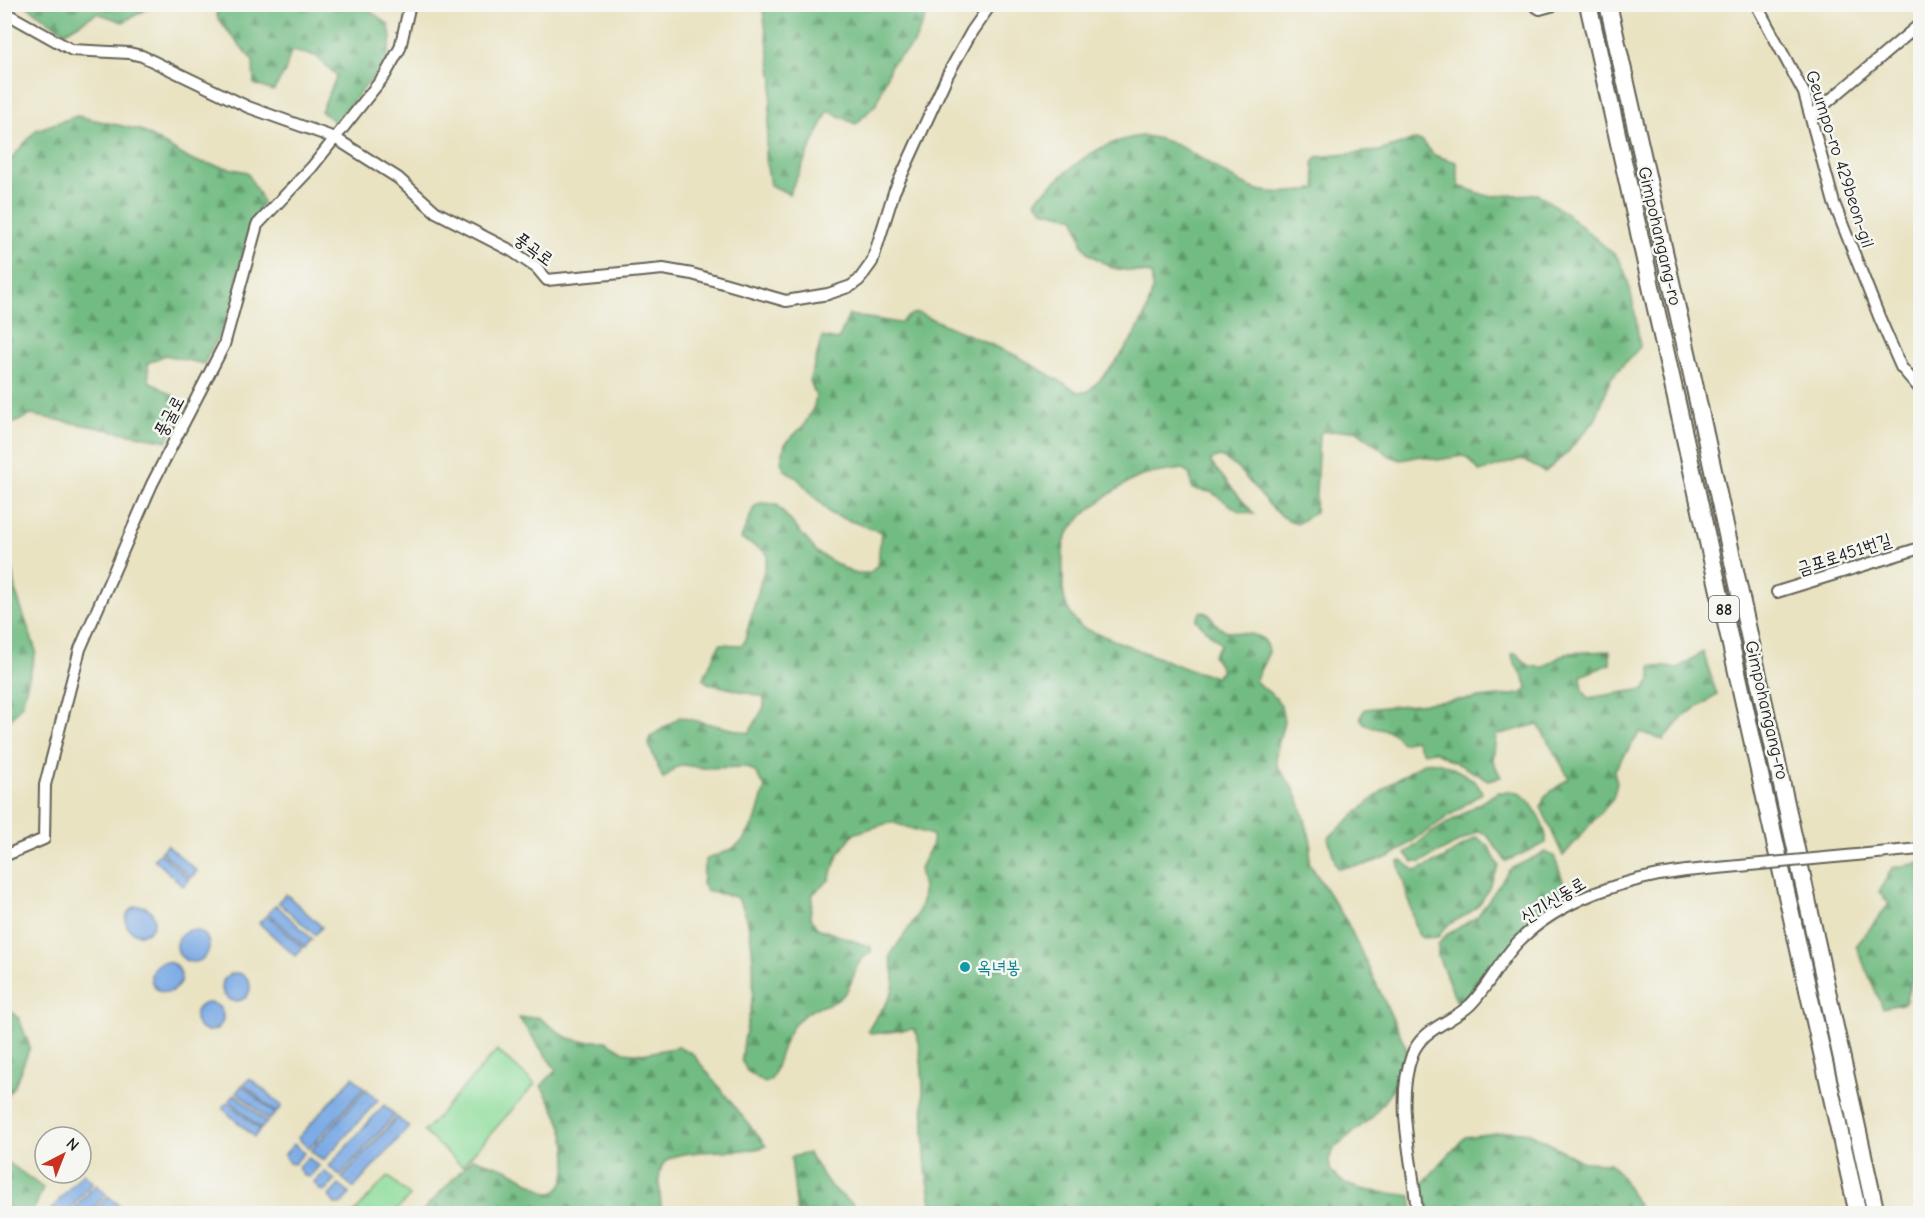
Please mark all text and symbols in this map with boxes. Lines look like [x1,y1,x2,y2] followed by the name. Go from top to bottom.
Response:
[1801,68,1878,251] street label: Geumpo-ro 429beon-gil
[1633,165,1686,308] street label: Gimpohangang-ro
[510,228,557,271] street label: 풍곡로
[150,392,189,440] street label: 풍굴로
[1794,529,1894,580] street label: 금포로451번길
[1709,596,1739,622] road number: 88
[1740,639,1793,782] street label: Gimpohangang-ro
[1517,873,1590,928] street label: 신기신동로
[977,957,1020,978] place label: 옥녀봉
[958,960,972,974] marker: 옥녀봉
[33,1125,93,1185] north arrow
[62,1134,82,1155] text: N

